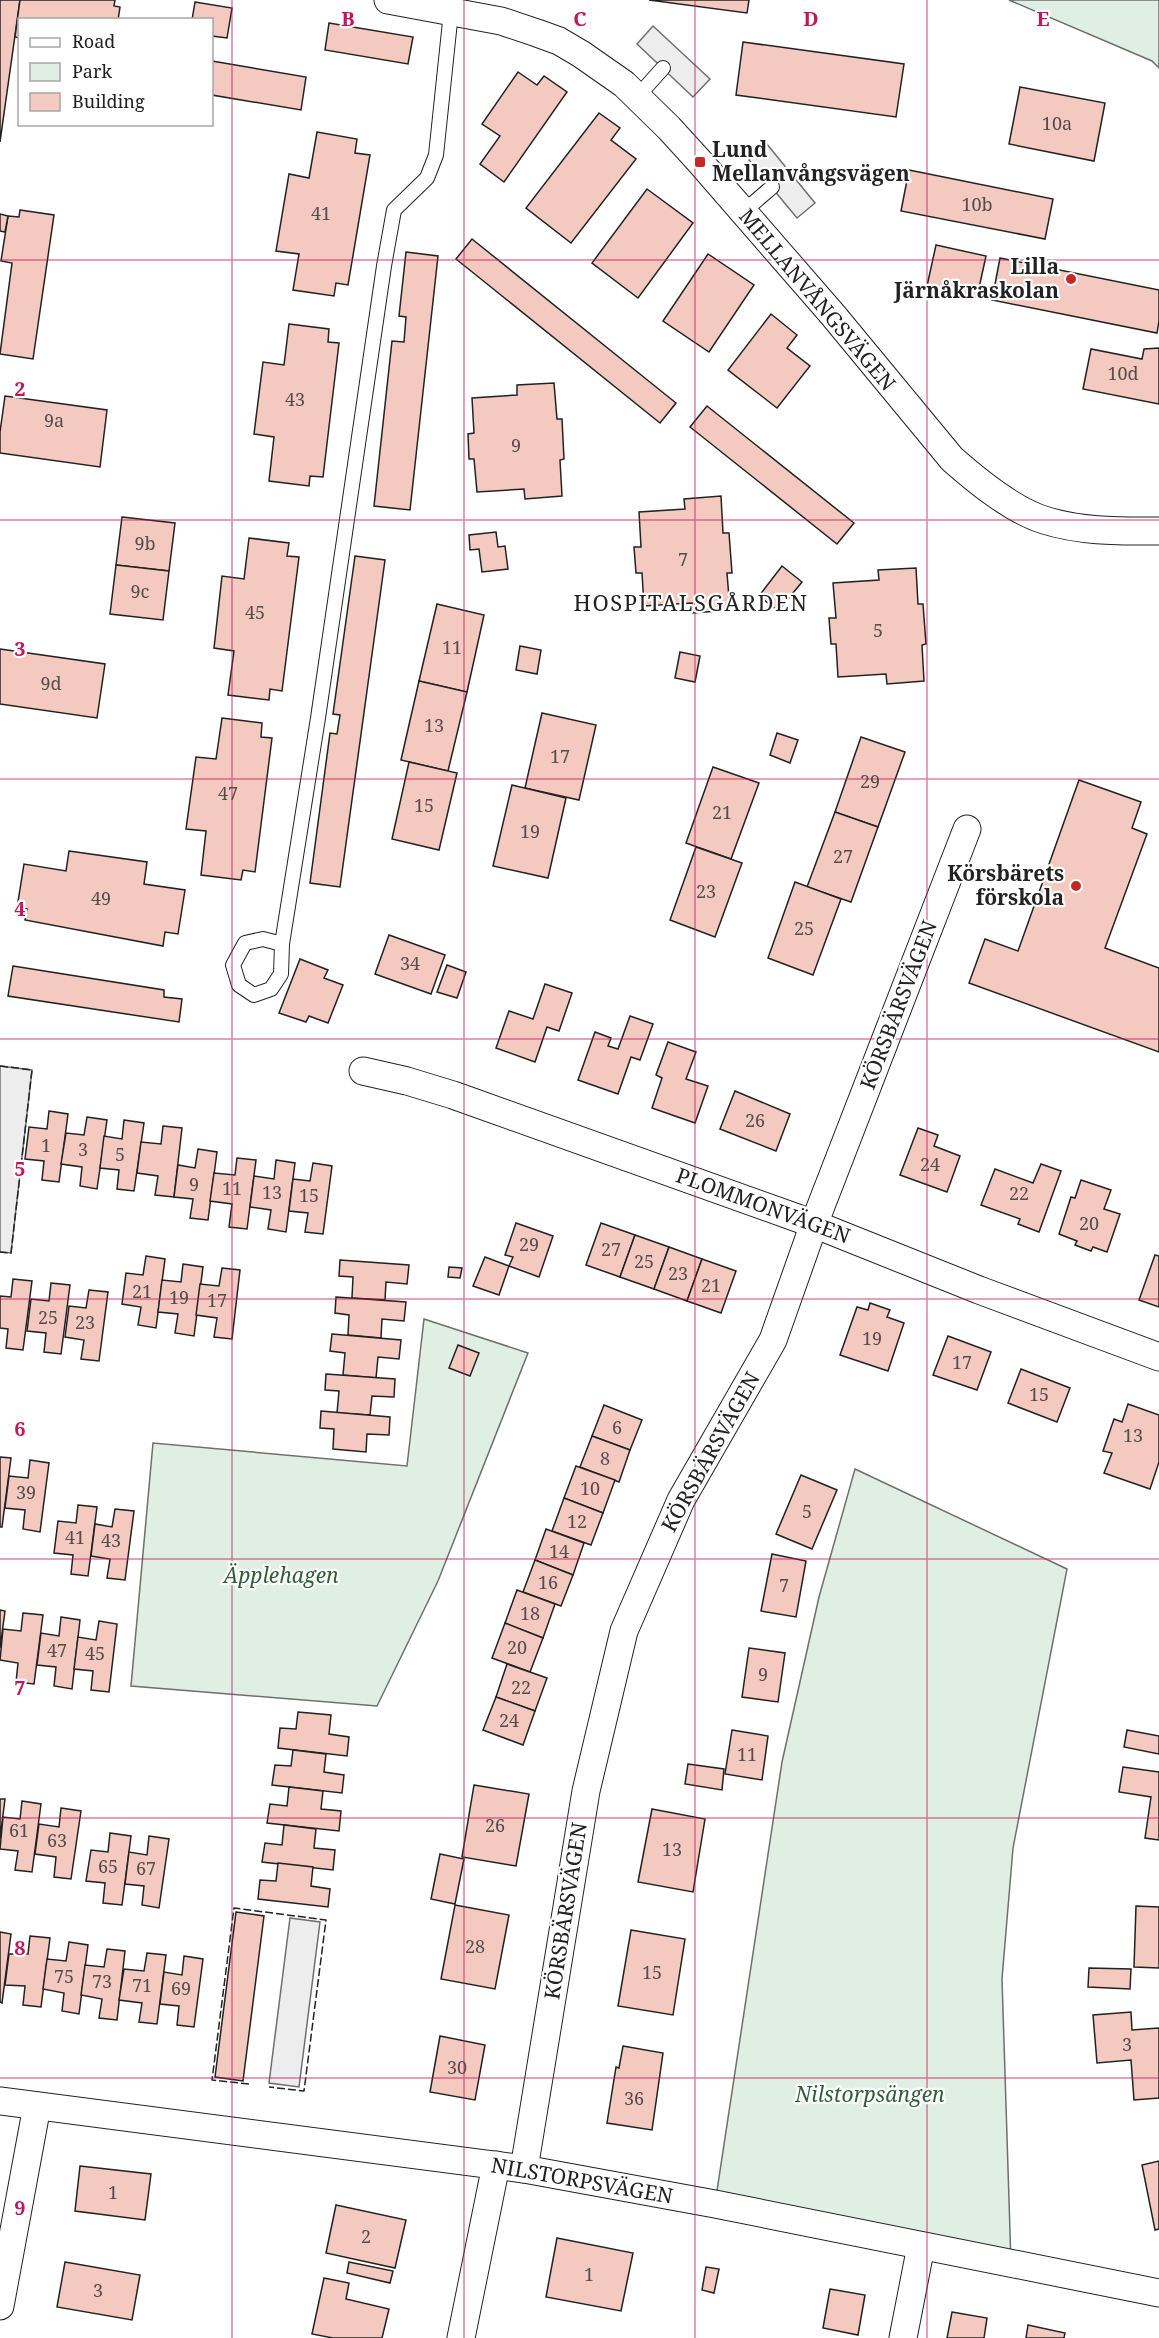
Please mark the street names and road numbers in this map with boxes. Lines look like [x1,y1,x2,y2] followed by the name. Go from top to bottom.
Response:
[733,202,902,396] street label: MELLANVÅNGSVÄGEN
[853,916,943,1093] street label: KÖRSBÄRSVÄGEN
[672,1161,854,1250] street label: PLOMMONVÄGEN
[655,1366,766,1537] street label: KÖRSBÄRSVÄGEN
[537,1820,593,2001] street label: KÖRSBÄRSVÄGEN
[489,2150,675,2210] street label: NILSTORPSVÄGEN

